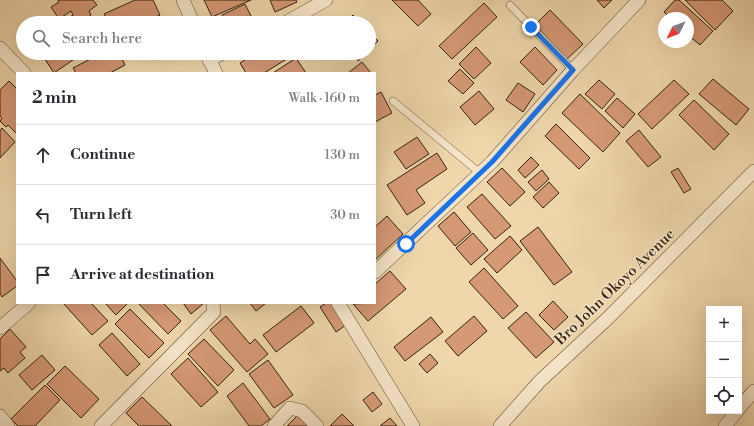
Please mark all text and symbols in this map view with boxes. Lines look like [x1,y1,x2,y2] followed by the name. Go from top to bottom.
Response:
[658,12,694,48] north arrow
[16,16,376,60] search box
[522,18,540,36] route end
[30,27,52,49] icon: search
[62,29,142,48] text: Search here
[32,87,77,109] text: 2 min
[289,90,360,106] text: Walk · 160 m
[32,144,54,166] icon: ahead
[70,145,135,164] text: Continue
[325,147,360,163] text: 130 m
[32,204,54,226] icon: left
[70,205,132,224] text: Turn left
[330,207,360,223] text: 30 m
[550,225,679,350] street label: Bro John Okoyo Avenue
[397,235,415,253] route start
[32,264,54,286] icon: arrive
[70,265,214,284] text: Arrive at destination
[706,306,742,414] map controls
[706,306,742,342] button: +
[706,342,742,378] button: −
[706,378,742,414] button: locate

